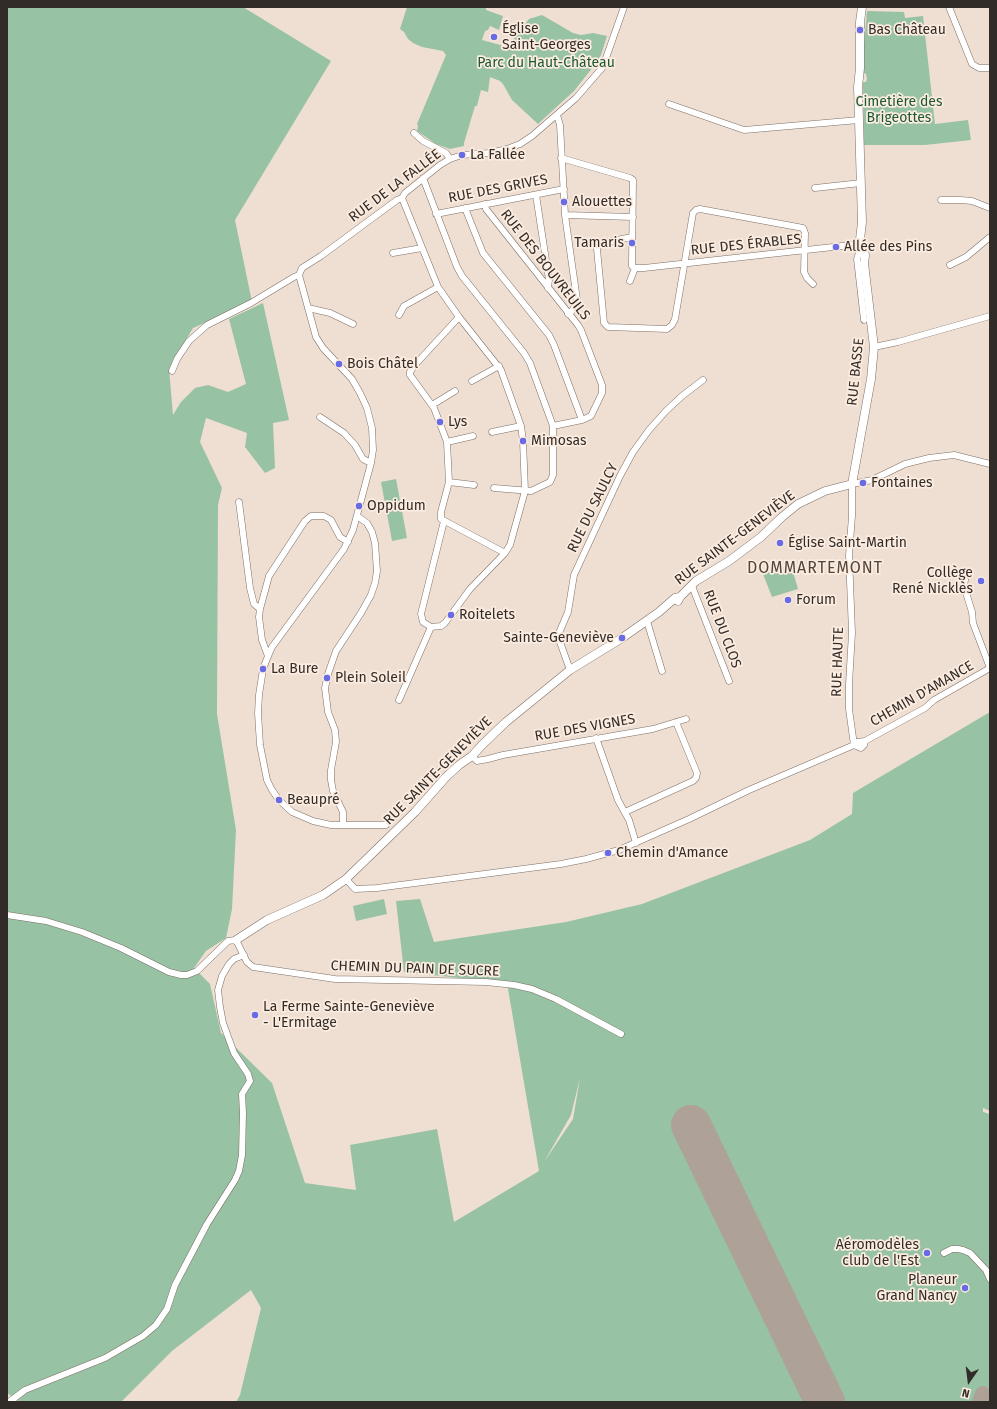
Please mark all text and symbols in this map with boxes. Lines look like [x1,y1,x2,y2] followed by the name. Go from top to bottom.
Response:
[502,21,591,54] place label: Église Saint-Georges
[868,22,946,38] place label: Bas Château
[855,25,865,35] marker: Bas Château
[489,32,499,42] marker: Église Saint-Georges
[477,55,615,71] park label: Parc du Haut-Château
[856,94,942,126] park label: Cimetière des Brigeottes
[346,146,444,226] street label: RUE DE LA FALLÉE
[470,147,525,163] place label: La Fallée
[457,150,467,160] marker: La Fallée
[447,171,549,207] street label: RUE DES GRIVES
[572,194,632,210] place label: Alouettes
[559,197,569,207] marker: Alouettes
[497,206,593,324] street label: RUE DES BOUVREUILS
[690,231,802,259] street label: RUE DES ÉRABLES
[574,235,624,251] place label: Tamaris
[627,238,637,248] marker: Tamaris
[844,239,932,255] place label: Allée des Pins
[831,242,841,252] marker: Allée des Pins
[844,337,868,407] street label: RUE BASSE
[347,356,418,372] place label: Bois Châtel
[334,359,344,369] marker: Bois Châtel
[448,414,467,430] place label: Lys
[435,417,445,427] marker: Lys
[531,433,586,449] place label: Mimosas
[518,436,528,446] marker: Mimosas
[564,461,622,555] street label: RUE DU SAULCY
[871,475,933,491] place label: Fontaines
[858,478,868,488] marker: Fontaines
[672,487,798,589] street label: RUE SAINTE-GENEVIÈVE
[367,498,426,514] place label: Oppidum
[354,501,364,511] marker: Oppidum
[788,535,907,551] place label: Église Saint-Martin
[775,538,785,548] marker: Église Saint-Martin
[747,559,883,579] district label: DOMMARTEMONT
[892,565,973,598] place label: Collège René Nicklès
[976,576,986,586] marker: Collège René Nicklès
[699,588,745,670] street label: RUE DU CLOS
[796,592,836,608] place label: Forum
[783,595,793,605] marker: Forum
[459,607,515,623] place label: Roitelets
[446,610,456,620] marker: Roitelets
[828,627,848,697] street label: RUE HAUTE
[503,630,614,646] place label: Sainte-Geneviève
[617,633,627,643] marker: Sainte-Geneviève
[867,658,977,730] street label: CHEMIN D'AMANCE
[271,661,318,677] place label: La Bure
[258,664,268,674] marker: La Bure
[335,670,406,686] place label: Plein Soleil
[322,673,332,683] marker: Plein Soleil
[533,711,637,745] street label: RUE DES VIGNES
[380,713,496,829] street label: RUE SAINTE-GENEVIÈVE
[287,792,340,808] place label: Beaupré
[274,795,284,805] marker: Beaupré
[616,845,728,861] place label: Chemin d'Amance
[603,848,613,858] marker: Chemin d'Amance
[330,958,500,980] street label: CHEMIN DU PAIN DE SUCRE
[263,999,435,1032] place label: La Ferme Sainte-Geneviève - L'Ermitage
[250,1010,260,1020] marker: La Ferme Sainte-Geneviève - L'Ermitage
[836,1237,919,1270] place label: Aéromodèles club de l'Est
[922,1248,932,1258] marker: Aéromodèles club de l'Est
[876,1272,957,1304] place label: Planeur Grand Nancy
[960,1283,970,1293] marker: Planeur Grand Nancy
[949,1361,989,1401] north arrow
[961,1386,971,1400] text: N

